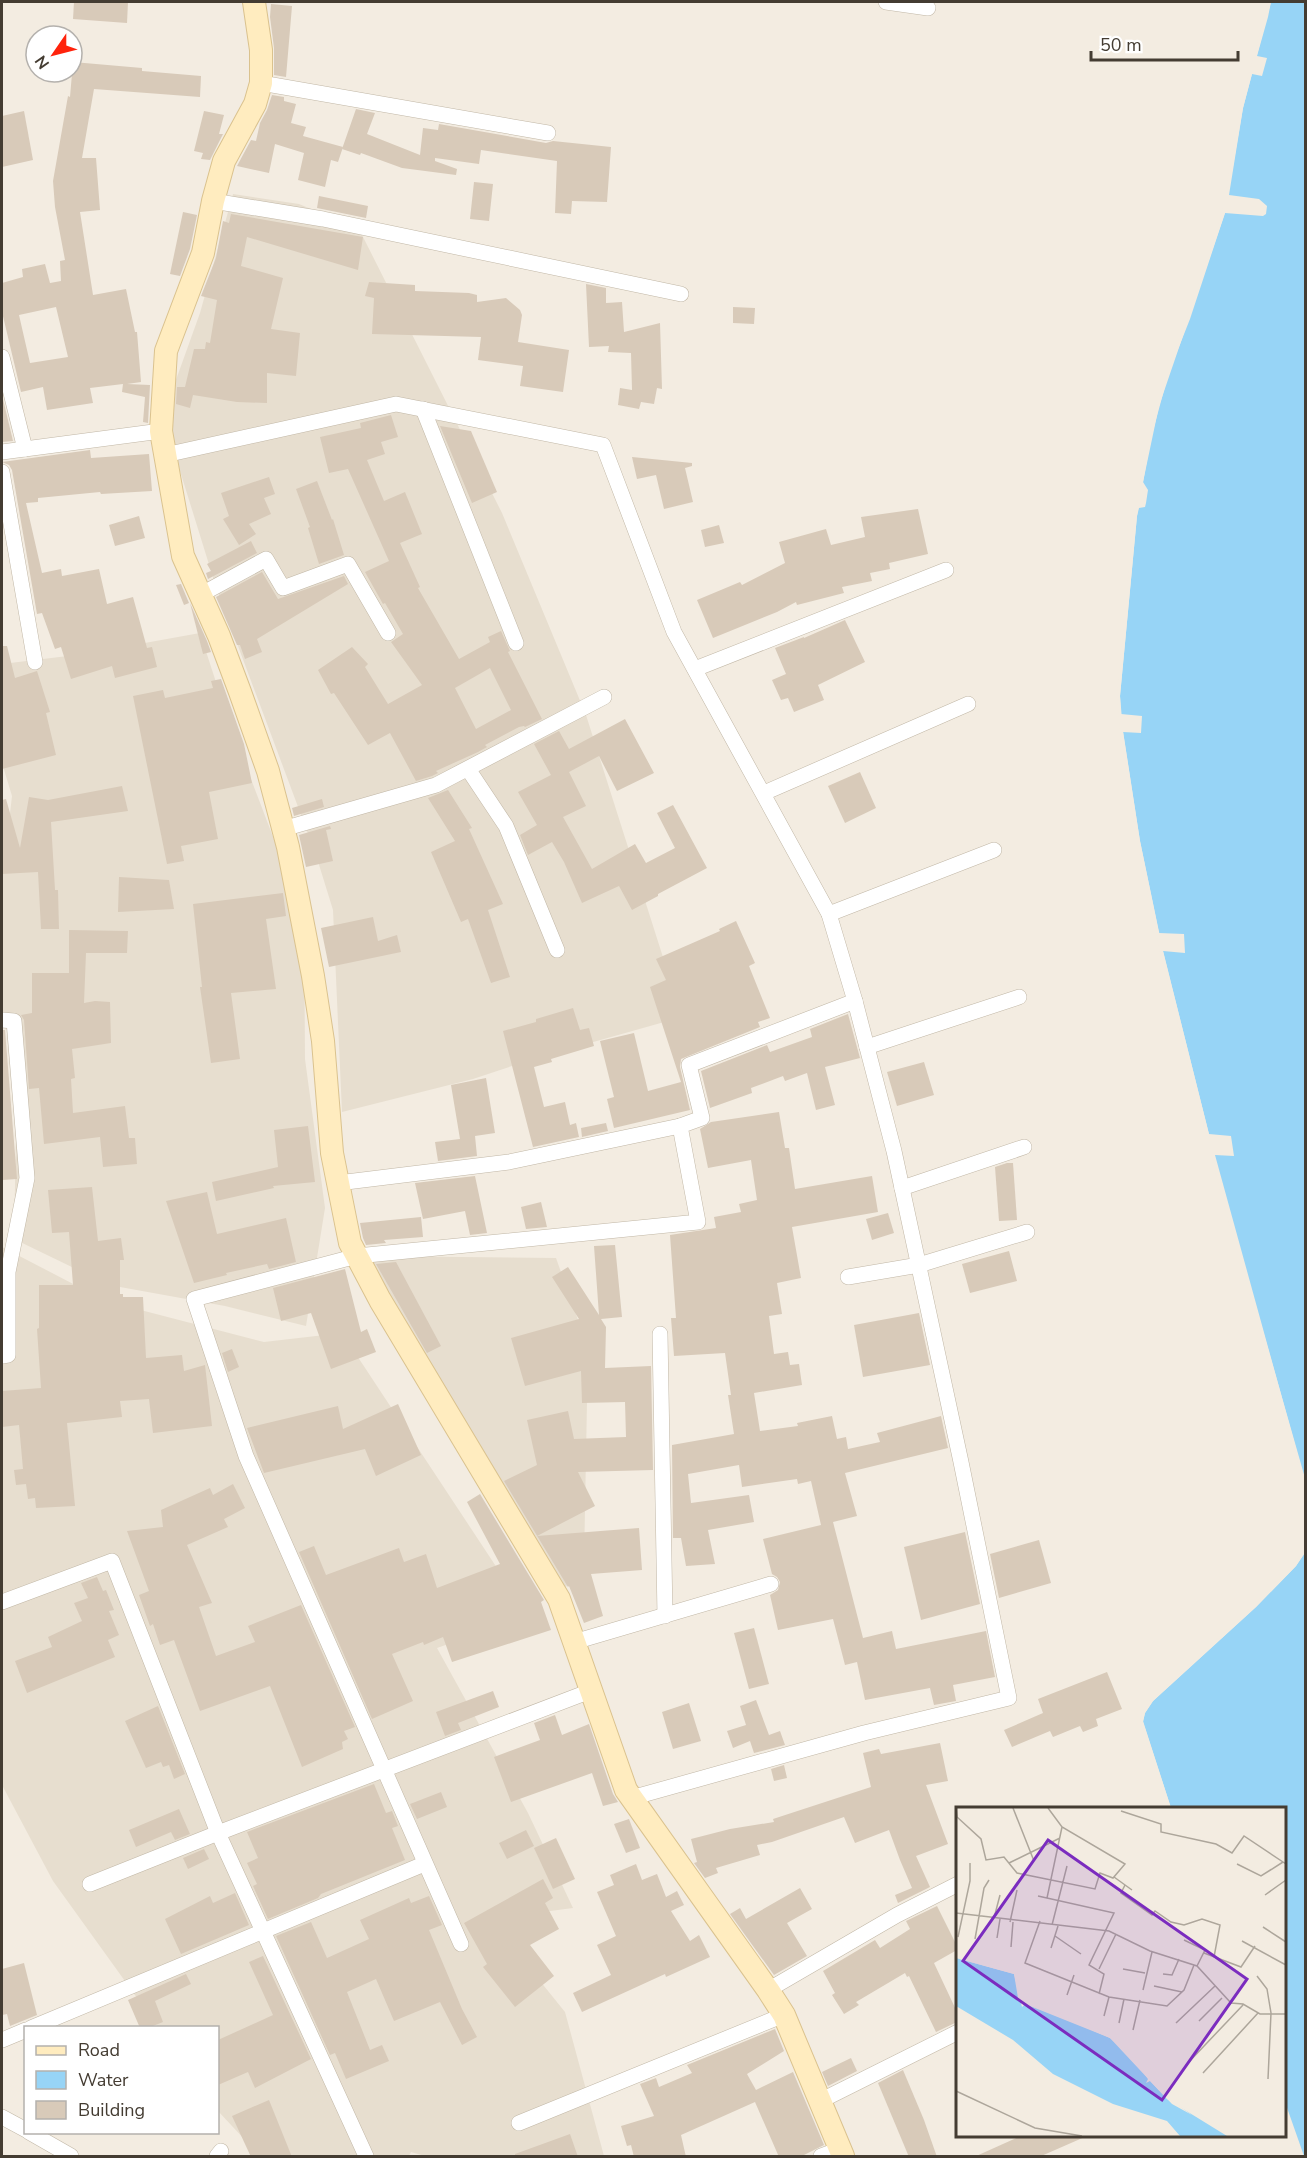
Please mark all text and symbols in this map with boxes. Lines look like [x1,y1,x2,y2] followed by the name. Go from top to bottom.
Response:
[24,24,84,84] north arrow
[1091,24,1238,62] scale bar
[1100,33,1142,57] text: 50 m
[30,51,55,73] text: N
[956,1807,1286,2137] inset map
[24,2026,219,2134] legend
[78,2038,120,2062] text: Road
[78,2068,129,2092] text: Water
[78,2098,145,2122] text: Building

